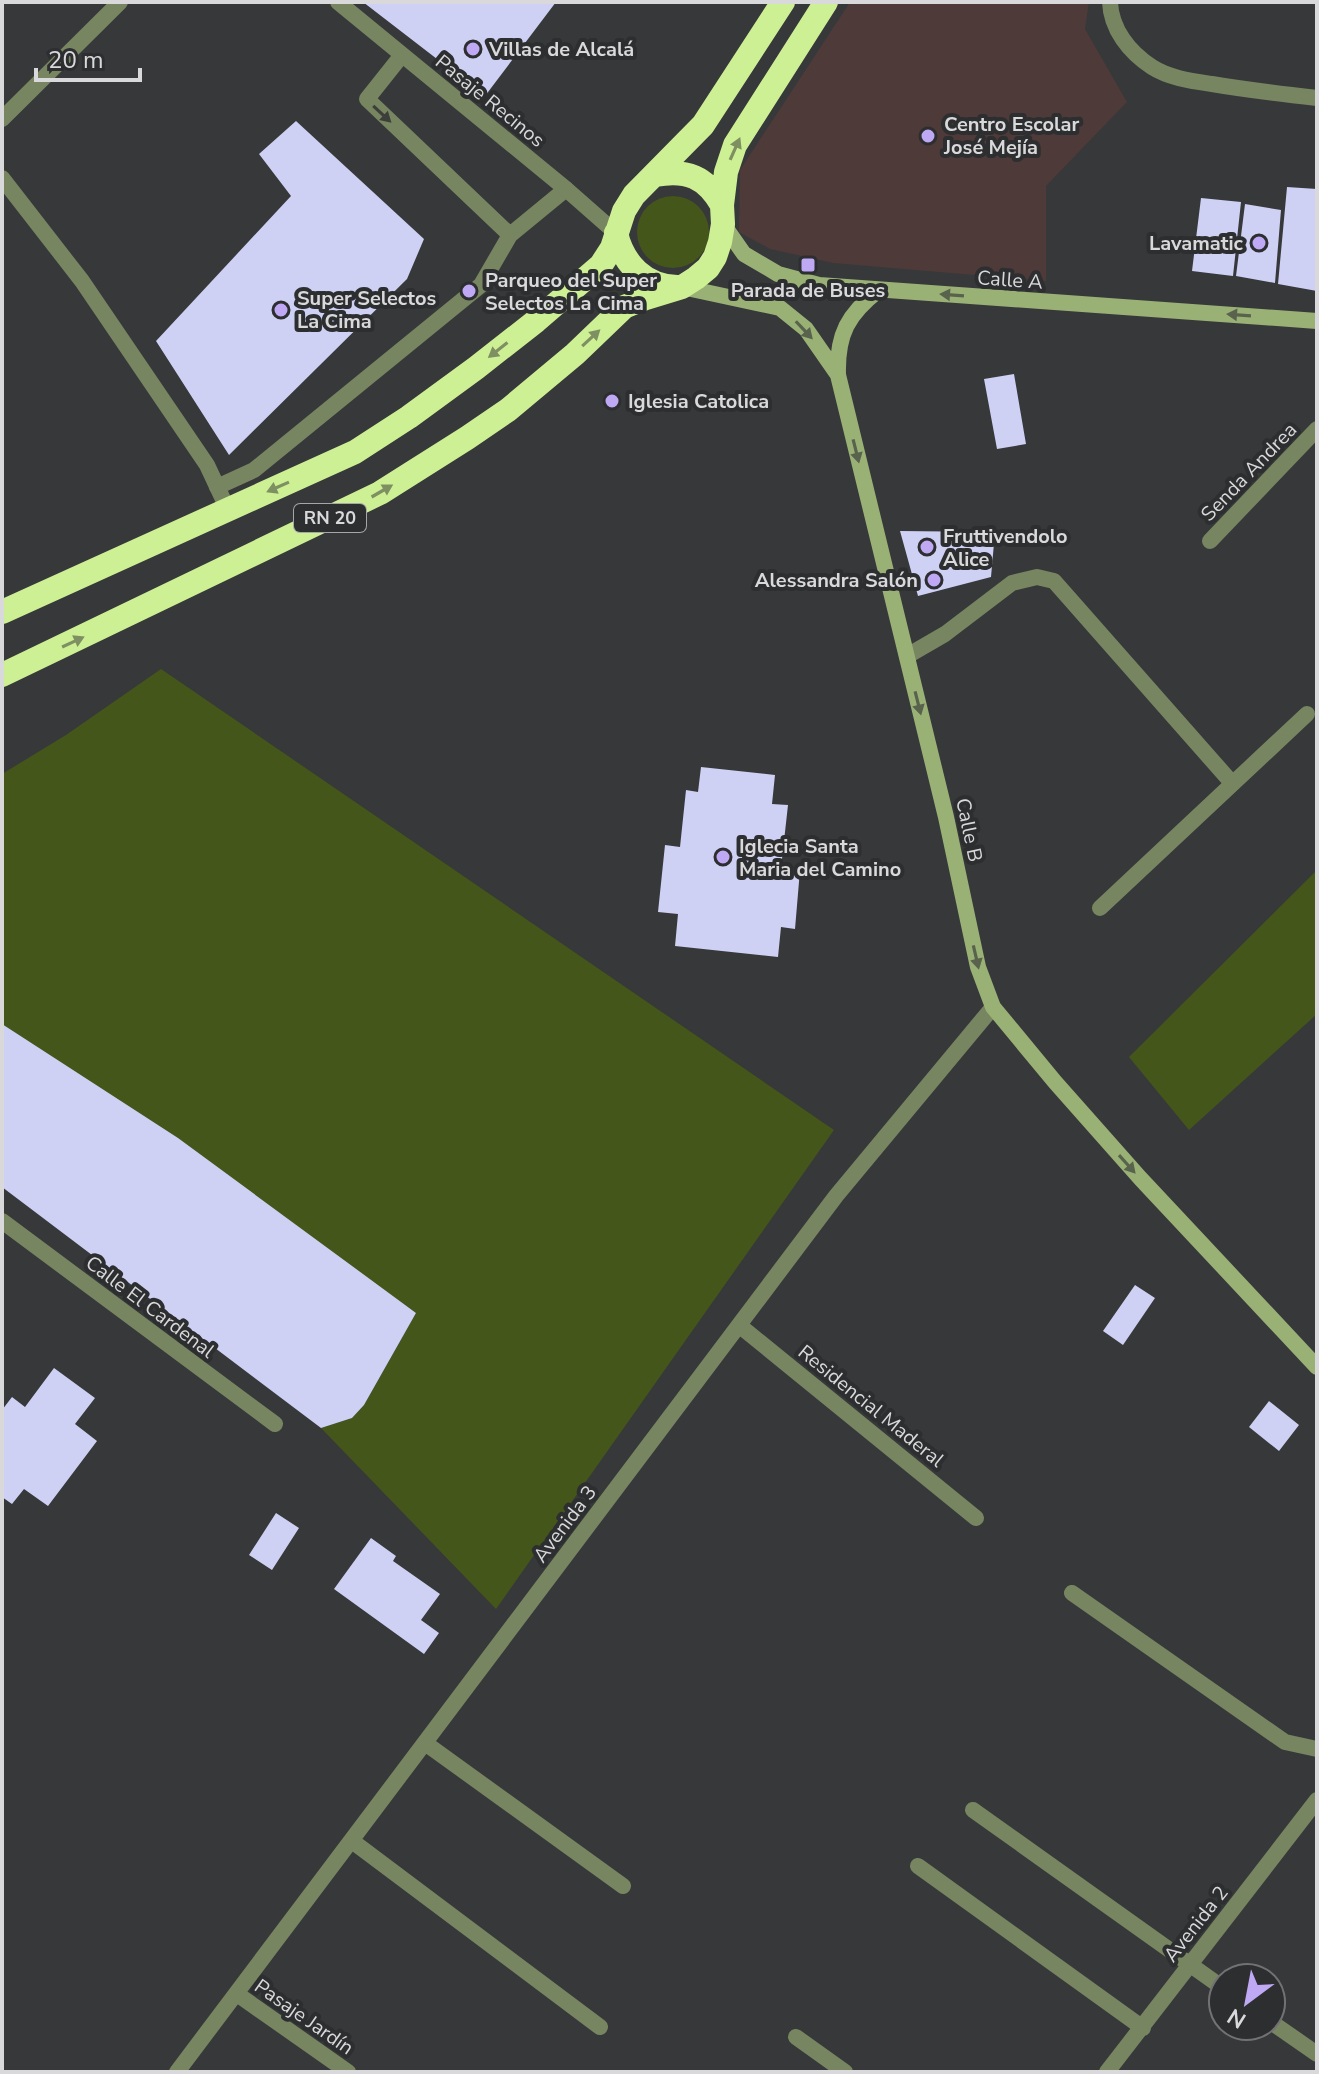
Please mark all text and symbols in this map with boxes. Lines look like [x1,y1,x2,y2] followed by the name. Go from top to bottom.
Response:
[36,32,140,82] scale bar
[488,36,634,63] place label: Villas de Alcalá
[464,40,482,58] marker: Villas de Alcalá
[48,44,104,76] text: 20 m
[430,49,550,153] street label: Pasaje Recinos
[373,105,392,123] one-way arrow
[943,111,1079,161] place label: Centro Escolar José Mejía
[919,127,937,145] marker: Centro Escolar José Mejía
[728,138,741,161] one-way arrow
[1149,230,1244,257] place label: Lavamatic
[1250,234,1268,252] marker: Lavamatic
[799,256,817,274] marker: Parada de Buses
[976,264,1044,296] street label: Calle A
[485,267,657,317] place label: Parqueo del Super Selectos La Cima
[731,277,885,304] place label: Parada de Buses
[460,282,478,300] marker: Parqueo del Super Selectos La Cima
[297,285,436,335] place label: Super Selectos La Cima
[939,288,964,301] one-way arrow
[272,301,290,319] marker: Super Selectos La Cima
[1226,308,1251,321] one-way arrow
[795,320,813,339] one-way arrow
[581,330,600,348] one-way arrow
[488,342,508,358] one-way arrow
[628,388,769,415] place label: Iglesia Catolica
[603,392,621,410] marker: Iglesia Catolica
[1195,417,1303,527] street label: Senda Andrea
[851,438,863,463] one-way arrow
[266,480,290,494] one-way arrow
[371,484,393,498] one-way arrow
[294,504,366,532] road number: RN 20
[943,523,1068,573] place label: Fruttivendolo Alice
[918,538,936,556] marker: Fruttivendolo Alice
[755,567,918,594] place label: Alessandra Salón
[925,571,943,589] marker: Alessandra Salón
[61,635,84,649] one-way arrow
[913,691,925,716] one-way arrow
[949,796,989,864] street label: Calle B
[739,833,901,883] place label: Iglecia Santa Maria del Camino
[714,848,732,866] marker: Iglecia Santa Maria del Camino
[970,944,983,969] one-way arrow
[1118,1154,1136,1173] one-way arrow
[80,1250,220,1364] street label: Calle El Cardenal
[792,1339,950,1473] street label: Residencial Maderal
[527,1480,603,1568] street label: Avenida 3
[1158,1880,1234,1968] street label: Avenida 2
[1207,1962,1287,2042] north arrow
[249,1973,359,2061] street label: Pasaje Jardín
[1222,2001,1252,2035] text: N

